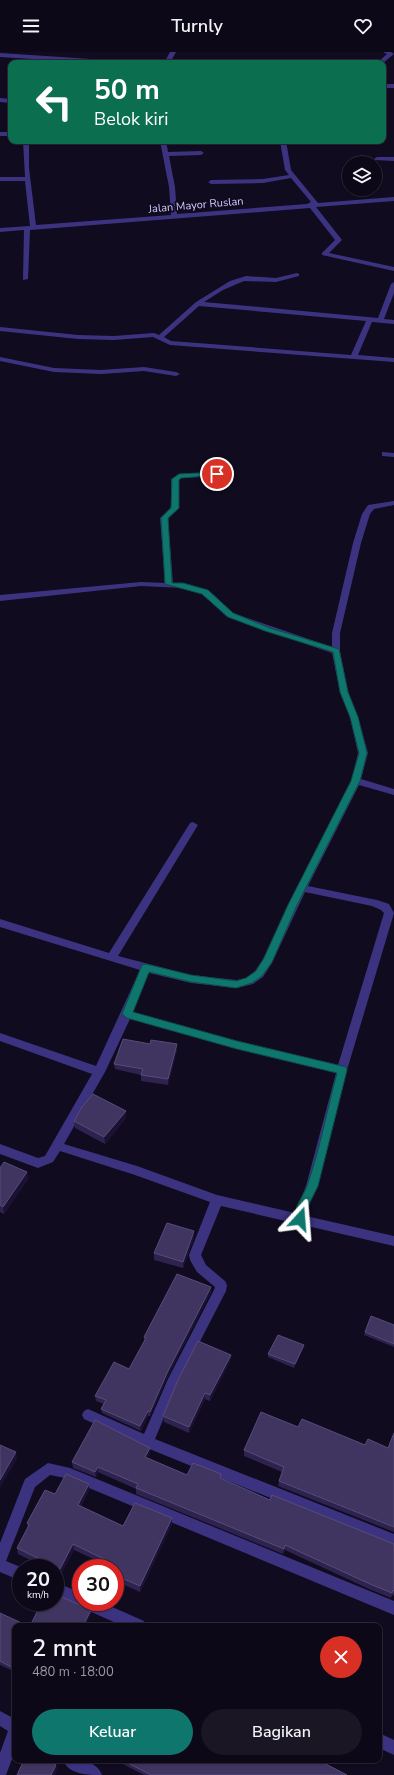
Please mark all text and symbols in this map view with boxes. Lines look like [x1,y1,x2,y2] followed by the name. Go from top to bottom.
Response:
[171,14,223,38] text: Turnly
[20,15,42,37] icon: menu
[352,15,374,37] icon: heart
[94,71,160,109] text: 50 m
[28,76,80,128] icon: left
[94,107,168,131] text: Belok kiri
[342,156,382,196] map controls
[342,156,382,196] button: layers
[147,193,244,217] street label: Jalan Mayor Ruslan
[200,457,234,491] pin
[206,463,228,485] icon: arrive
[279,1198,321,1240] position arrow
[72,1559,124,1611] speed limit sign: 30
[26,1566,50,1593] text: 20
[27,1588,49,1602] text: km/h
[32,1632,96,1664] text: 2 mnt
[320,1636,362,1678] button: close
[32,1663,114,1681] text: 480 m · 18:00
[32,1709,193,1755] button: Keluar
[201,1709,362,1755] button: Bagikan

